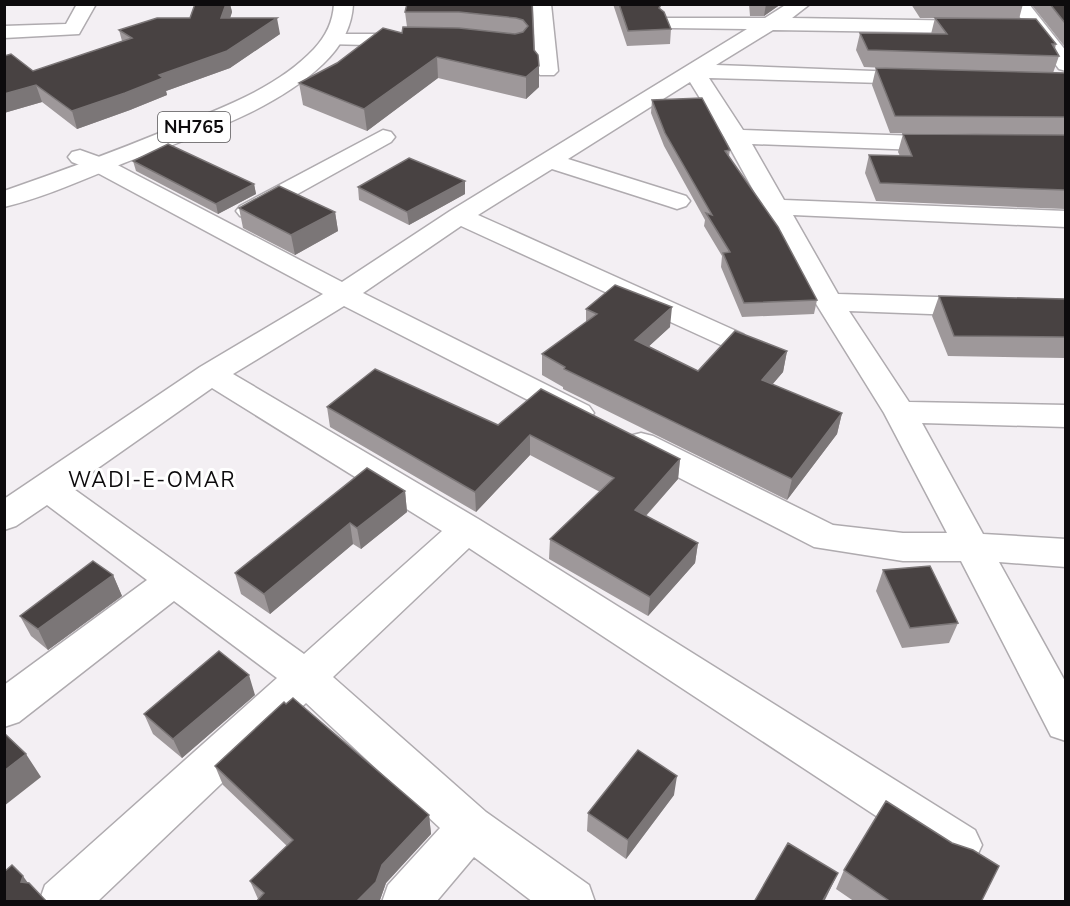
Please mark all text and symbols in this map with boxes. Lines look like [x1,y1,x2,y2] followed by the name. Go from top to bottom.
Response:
[158,112,230,142] road number: NH765
[68,466,236,494] district label: WADI-E-OMAR

